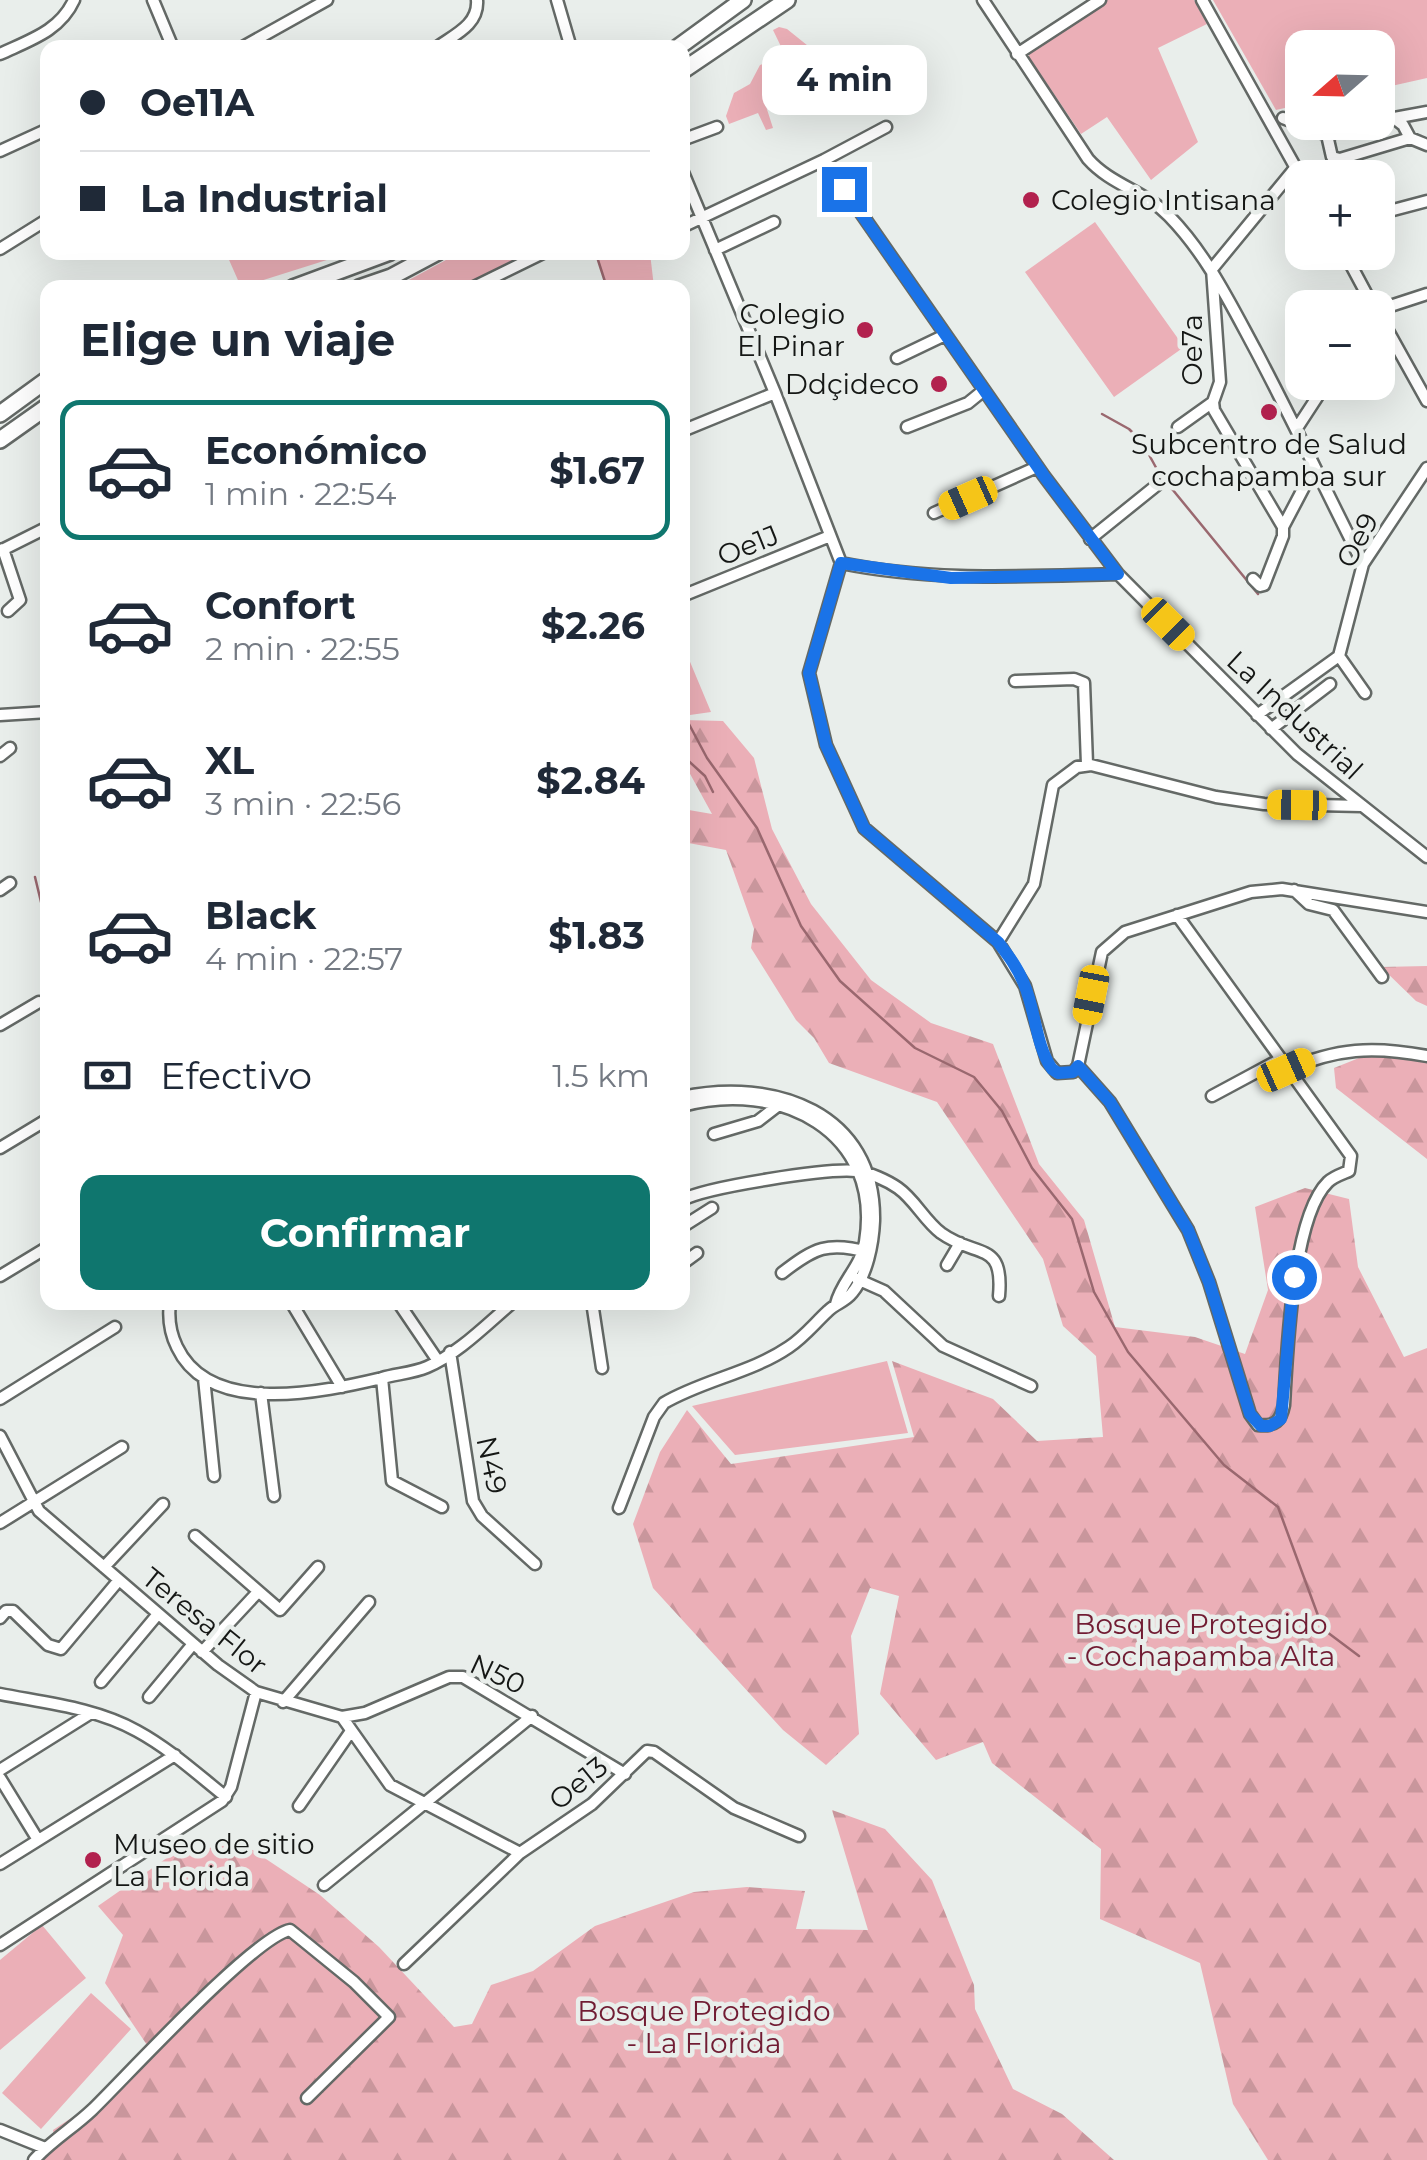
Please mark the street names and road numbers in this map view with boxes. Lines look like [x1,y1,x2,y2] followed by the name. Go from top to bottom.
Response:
[1175,314,1209,386] street label: Oe7a
[1329,507,1385,573] street label: Oe9
[712,517,784,573] street label: Oe1J
[1220,644,1370,786] street label: La Industrial
[469,1433,515,1497] street label: N49
[136,1560,274,1682] street label: Teresa Flor
[465,1647,531,1701] street label: N50
[542,1749,614,1817] street label: Oe13

